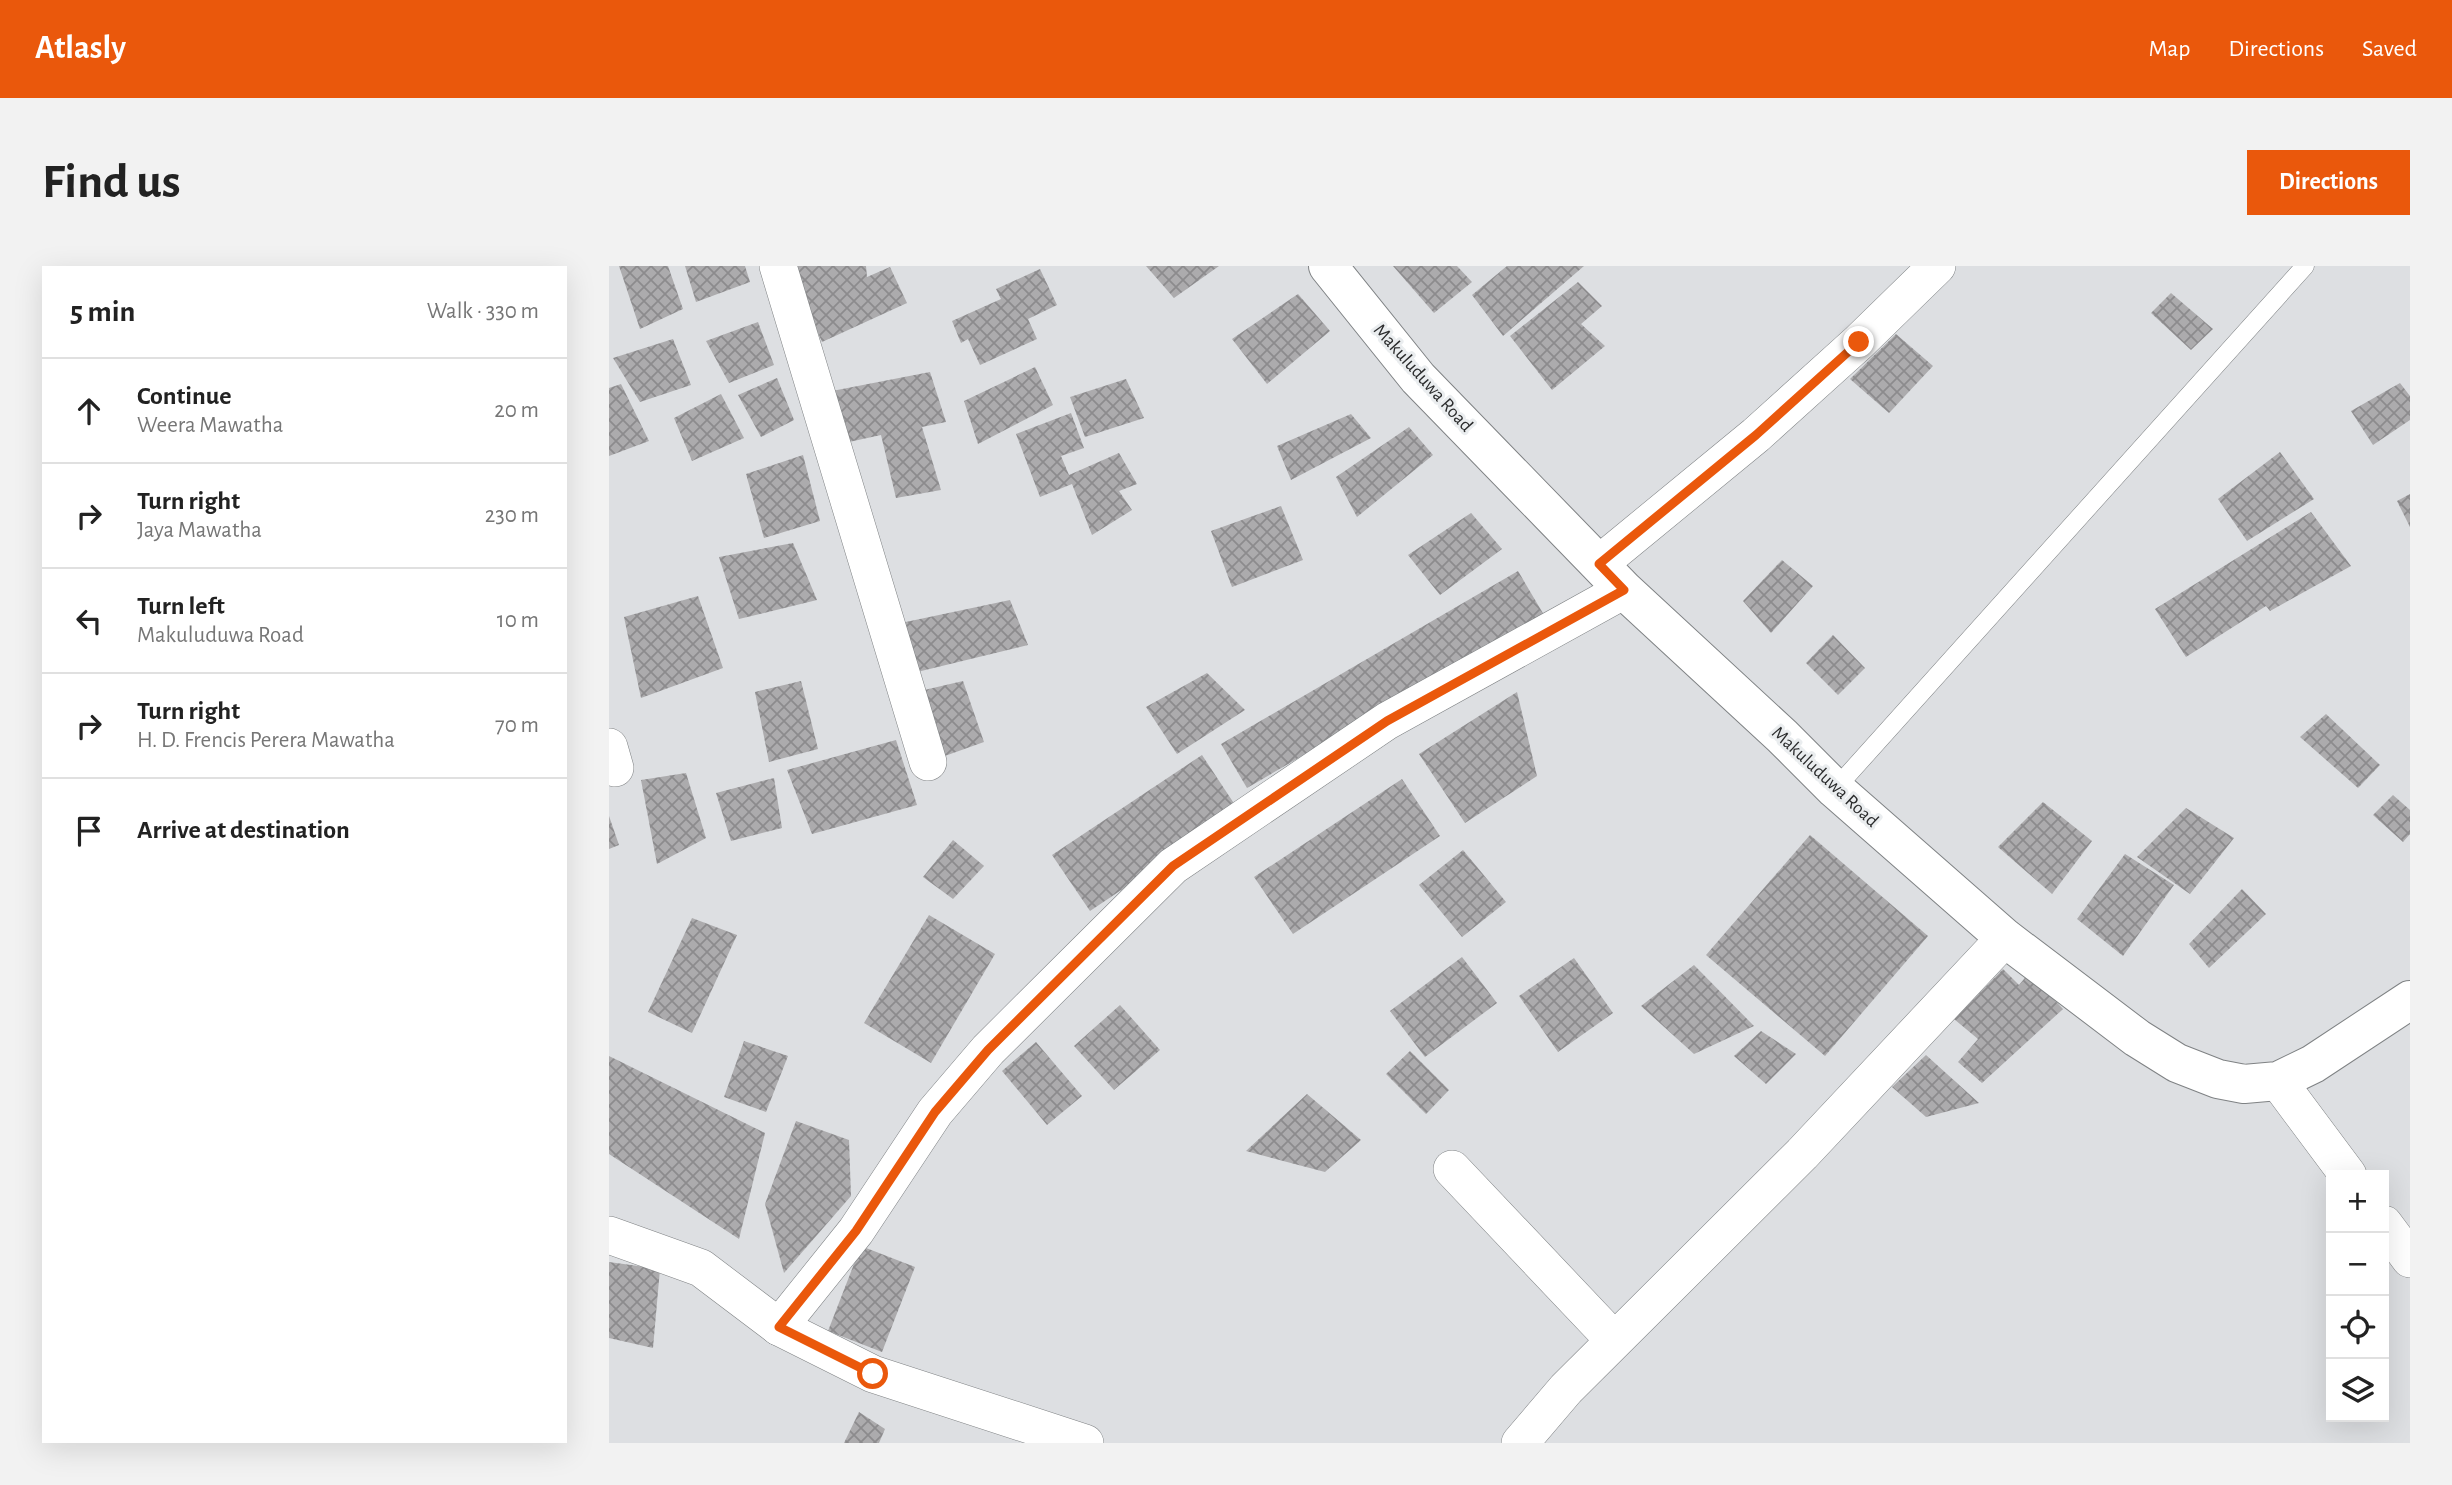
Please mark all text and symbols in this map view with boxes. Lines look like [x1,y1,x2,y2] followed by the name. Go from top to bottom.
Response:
[35,32,126,65] text: Atlasly
[2148,37,2190,61] text: Map
[2228,37,2324,61] text: Directions
[2362,37,2417,61] text: Saved
[2247,150,2410,215] button: Directions
[42,158,181,207] text: Find us
[70,297,135,327] text: 5 min
[427,300,539,323] text: Walk · 330 m
[1370,320,1476,436] street label: Makuluduwa Road
[1843,326,1874,357] route end
[137,383,232,409] text: Continue
[70,392,108,430] icon: ahead
[494,399,539,422] text: 20 m
[137,414,283,437] text: Weera Mawatha
[137,488,240,514] text: Turn right
[70,497,108,535] icon: right
[485,504,539,527] text: 230 m
[137,519,262,542] text: Jaya Mawatha
[137,593,225,619] text: Turn left
[70,602,108,640] icon: left
[497,609,539,632] text: 10 m
[137,624,304,647] text: Makuluduwa Road
[137,698,240,724] text: Turn right
[70,707,108,745] icon: right
[495,714,539,737] text: 70 m
[1768,723,1882,831] street label: Makuluduwa Road
[137,729,395,752] text: H. D. Frencis Perera Mawatha
[70,812,108,850] icon: arrive
[137,817,350,843] text: Arrive at destination
[2326,1170,2389,1422] map controls
[2326,1170,2389,1233] button: +
[2326,1233,2389,1296] button: −
[2326,1296,2389,1359] button: locate
[857,1358,888,1389] route start
[2326,1359,2389,1422] button: layers

